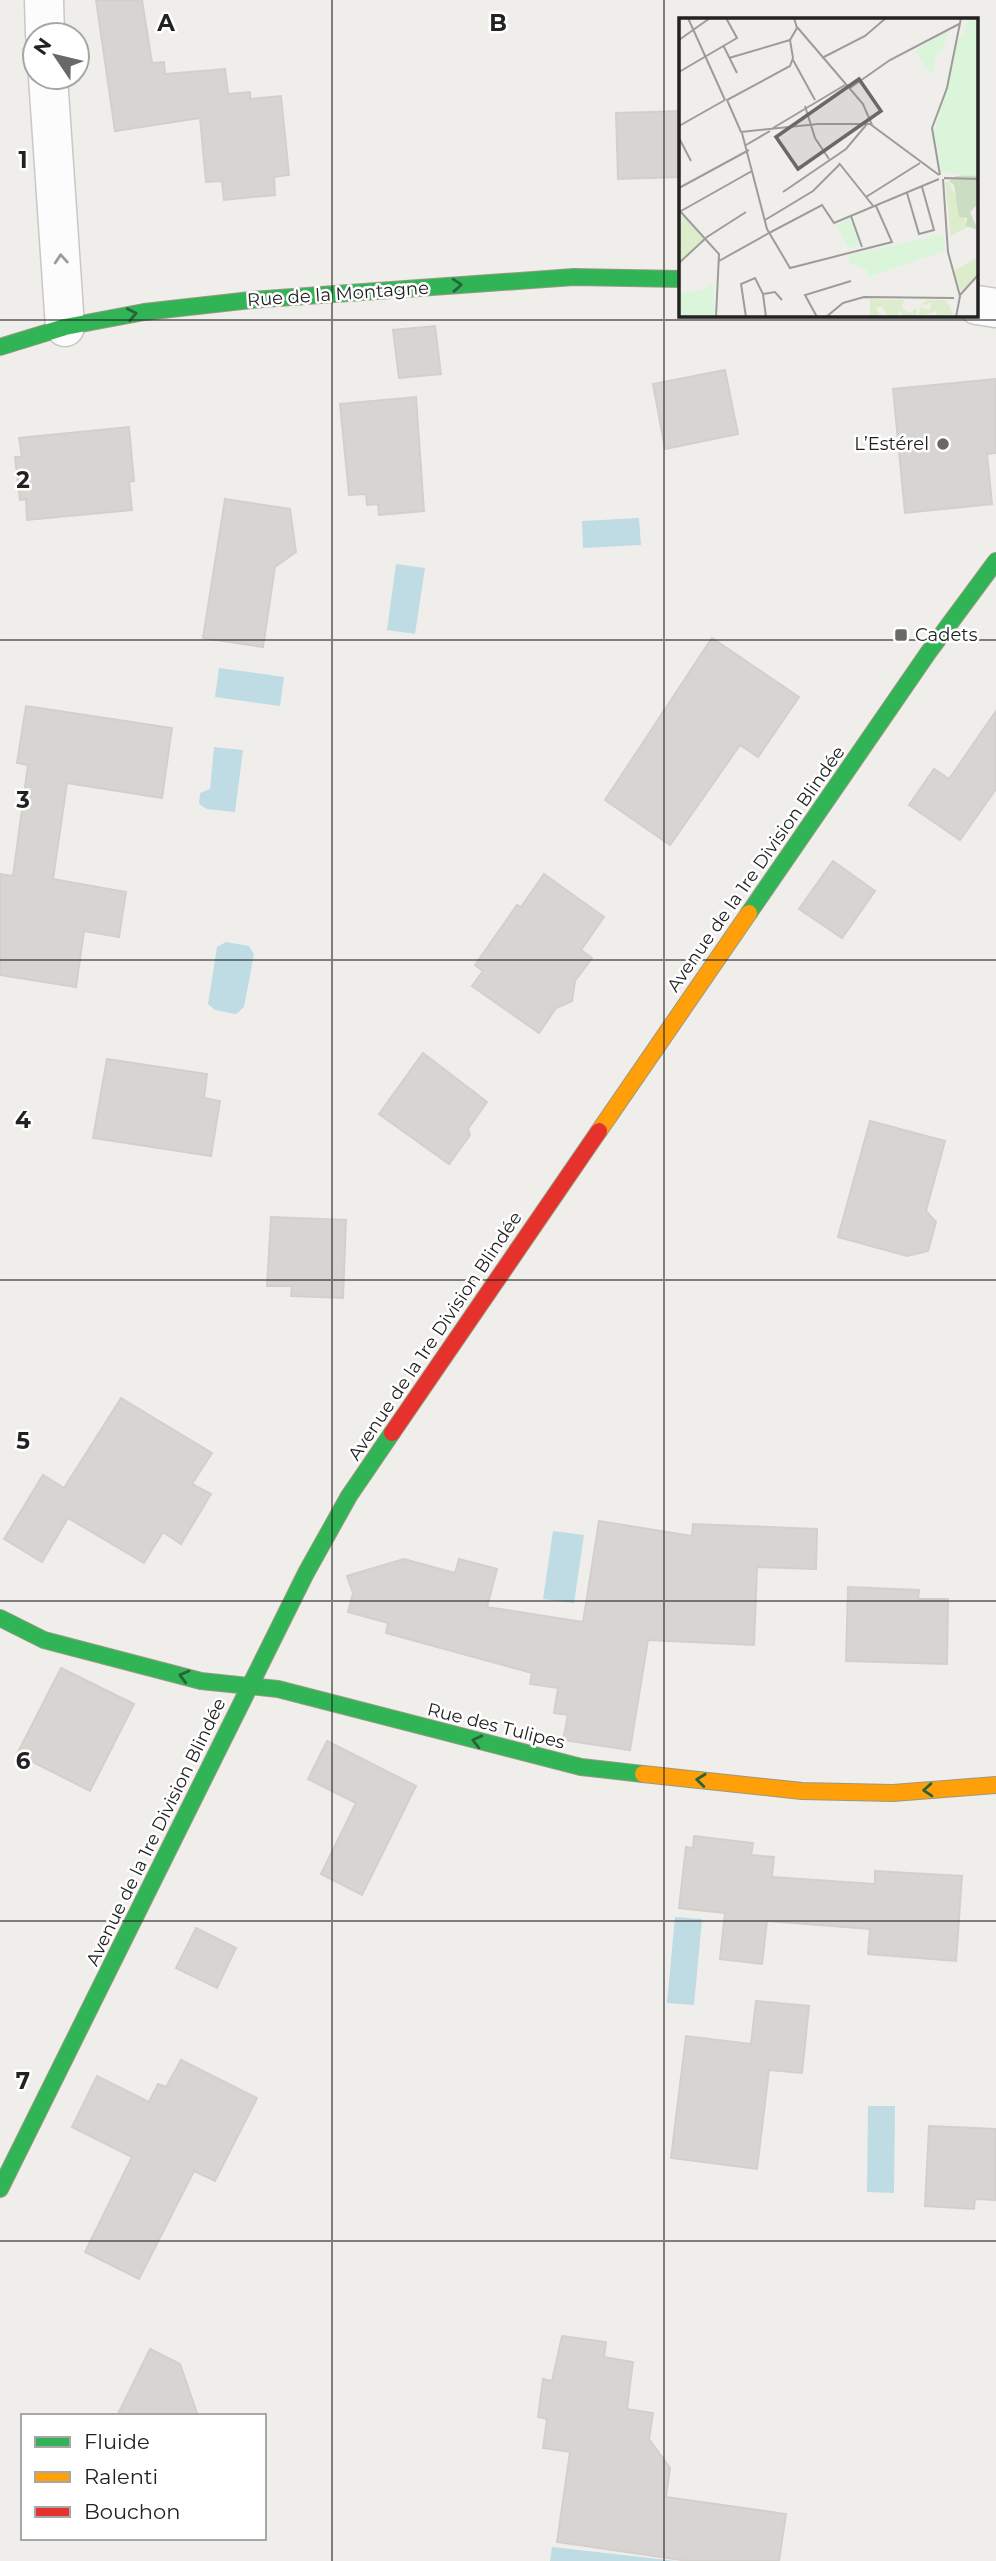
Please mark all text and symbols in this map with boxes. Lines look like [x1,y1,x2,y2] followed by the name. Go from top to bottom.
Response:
[156,9,175,37] text: A
[489,9,507,37] text: B
[679,18,978,317] inset map
[21,21,91,91] north arrow
[29,34,56,59] text: N
[18,146,28,174] text: 1
[53,253,68,264] one-way arrow
[246,277,430,311] street label: Rue de la Montagne
[451,278,462,293] one-way arrow
[126,307,138,322] one-way arrow
[854,433,929,455] place label: L’Estérel
[935,436,951,452] marker: L’Estérel
[16,466,30,494] text: 2
[915,624,978,646] place label: Cadets
[893,627,909,643] marker: Cadets
[662,742,850,996] street label: Avenue de la 1re Division Blindée
[15,786,30,814] text: 3
[15,1106,31,1134] text: 4
[343,1207,527,1465] street label: Avenue de la 1re Division Blindée
[16,1427,30,1455] text: 5
[178,1670,190,1684] one-way arrow
[81,1694,231,1969] street label: Avenue de la 1re Division Blindée
[425,1698,567,1754] street label: Rue des Tulipes
[472,1735,484,1749] one-way arrow
[16,1747,31,1775] text: 6
[695,1772,707,1787] one-way arrow
[922,1782,933,1797] one-way arrow
[16,2067,30,2095] text: 7
[21,2414,266,2540] legend
[84,2429,150,2454] text: Fluide
[84,2464,158,2489] text: Ralenti
[84,2499,180,2524] text: Bouchon

